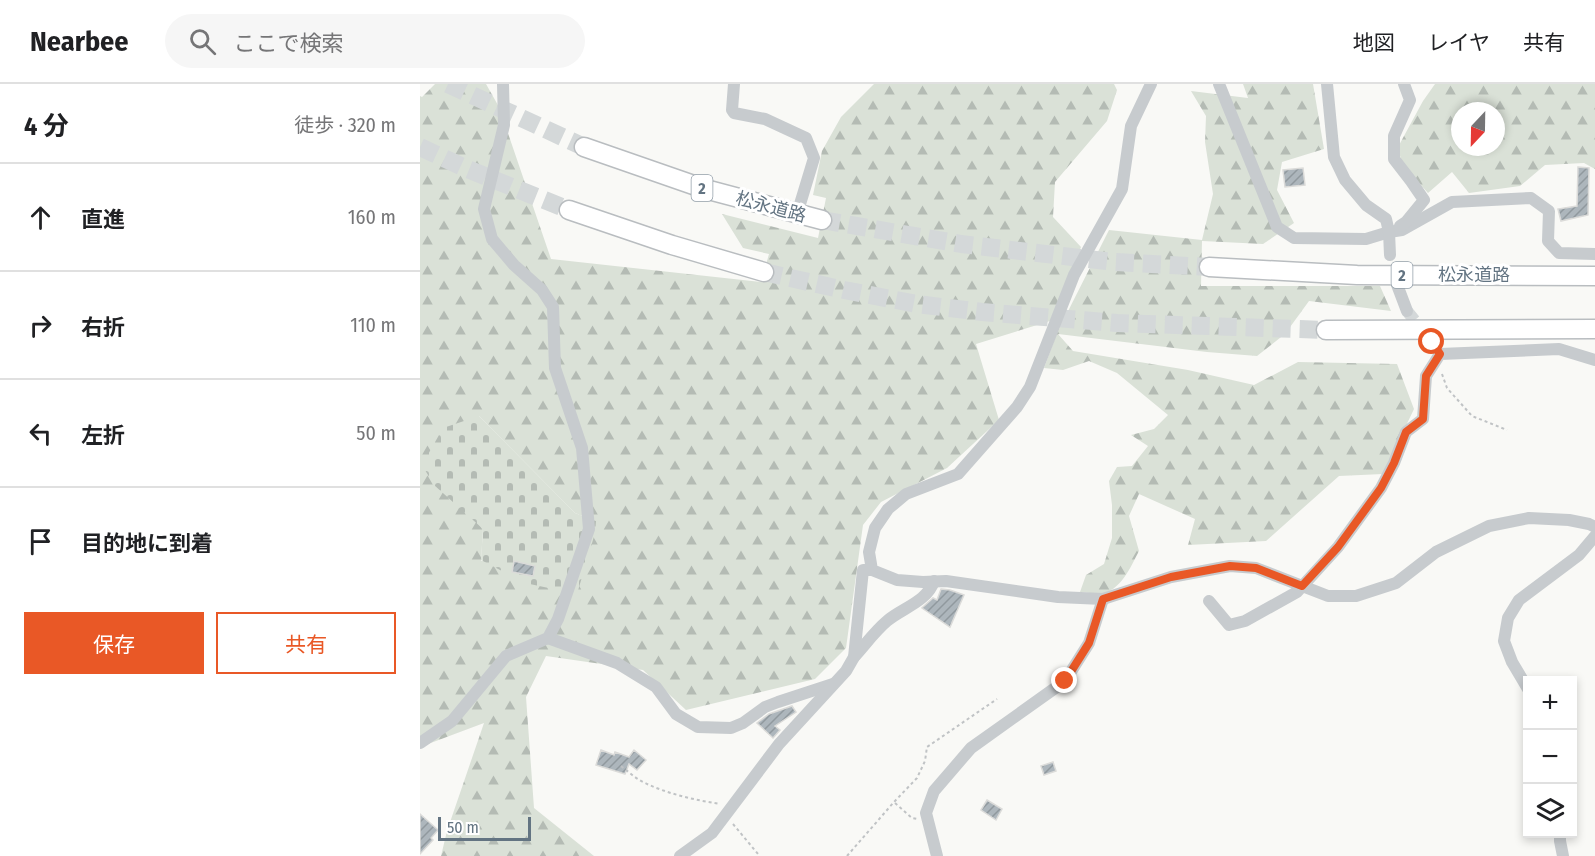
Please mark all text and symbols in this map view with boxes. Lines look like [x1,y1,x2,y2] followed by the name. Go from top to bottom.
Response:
[165,14,585,68] search box
[30,25,129,58] text: Nearbee
[186,25,219,58] icon: search
[234,30,344,57] text: ここで検索
[1353,30,1395,56] text: 地図
[1428,30,1490,56] text: レイヤ
[1523,30,1565,56] text: 共有
[1451,102,1505,156] north arrow
[24,111,69,142] text: 4 分
[294,113,396,137] text: 徒歩 · 320 m
[692,175,712,201] road number: 2
[733,187,809,227] street label: 松永道路
[24,201,57,234] icon: ahead
[348,205,396,229] text: 160 m
[81,206,125,233] text: 直進
[1392,262,1412,288] road number: 2
[1438,264,1510,286] street label: 松永道路
[24,309,57,342] icon: right
[350,313,396,337] text: 110 m
[81,314,125,341] text: 右折
[1418,328,1444,354] route start
[24,417,57,450] icon: left
[356,421,396,445] text: 50 m
[81,422,125,449] text: 左折
[24,525,57,558] icon: arrive
[81,530,213,557] text: 目的地に到着
[24,612,204,674] button: 保存
[216,612,396,674] button: 共有
[1051,667,1077,693] route end
[1523,676,1577,838] map controls
[1523,676,1577,730] button: +
[1523,730,1577,784] button: −
[1523,784,1577,838] button: layers
[438,814,531,842] scale bar
[447,818,479,837] text: 50 m

